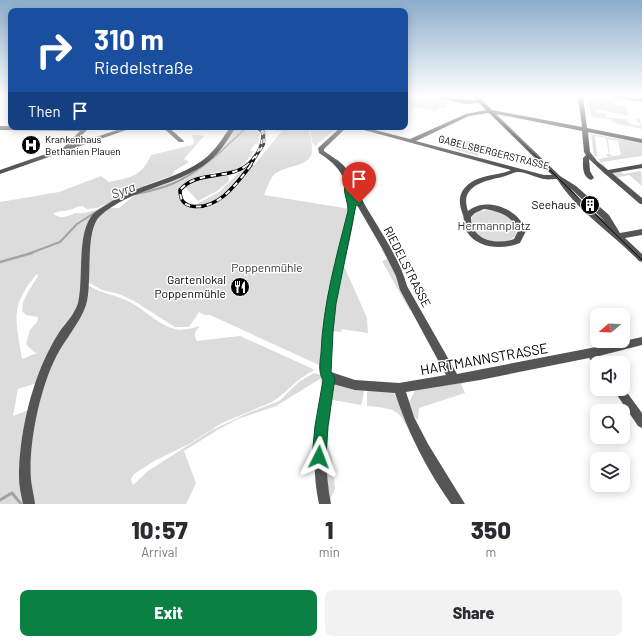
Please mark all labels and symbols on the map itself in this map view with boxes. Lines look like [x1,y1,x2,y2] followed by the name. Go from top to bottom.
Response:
[437,132,551,172] street label: GABELSBERGERSTRASSE
[45,133,121,157] place label: Krankenhaus Bethanien Plauen
[20,134,42,156] hospital icon: Krankenhaus Bethanien Plauen
[342,162,376,203] pin
[109,178,137,202] water label: Syra
[579,194,601,216] building icon: Seehaus
[531,197,576,211] place label: Seehaus
[458,218,530,232] park label: Hermannplatz
[382,224,434,309] street label: RIEDELSTRASSE
[231,260,303,274] park label: Poppenmühle
[155,272,226,300] place label: Gartenlokal Poppenmühle
[229,276,251,298] restaurant icon: Gartenlokal Poppenmühle
[590,308,630,348] north arrow
[419,339,549,378] street label: HARTMANNSTRASSE
[298,436,340,478] position arrow

